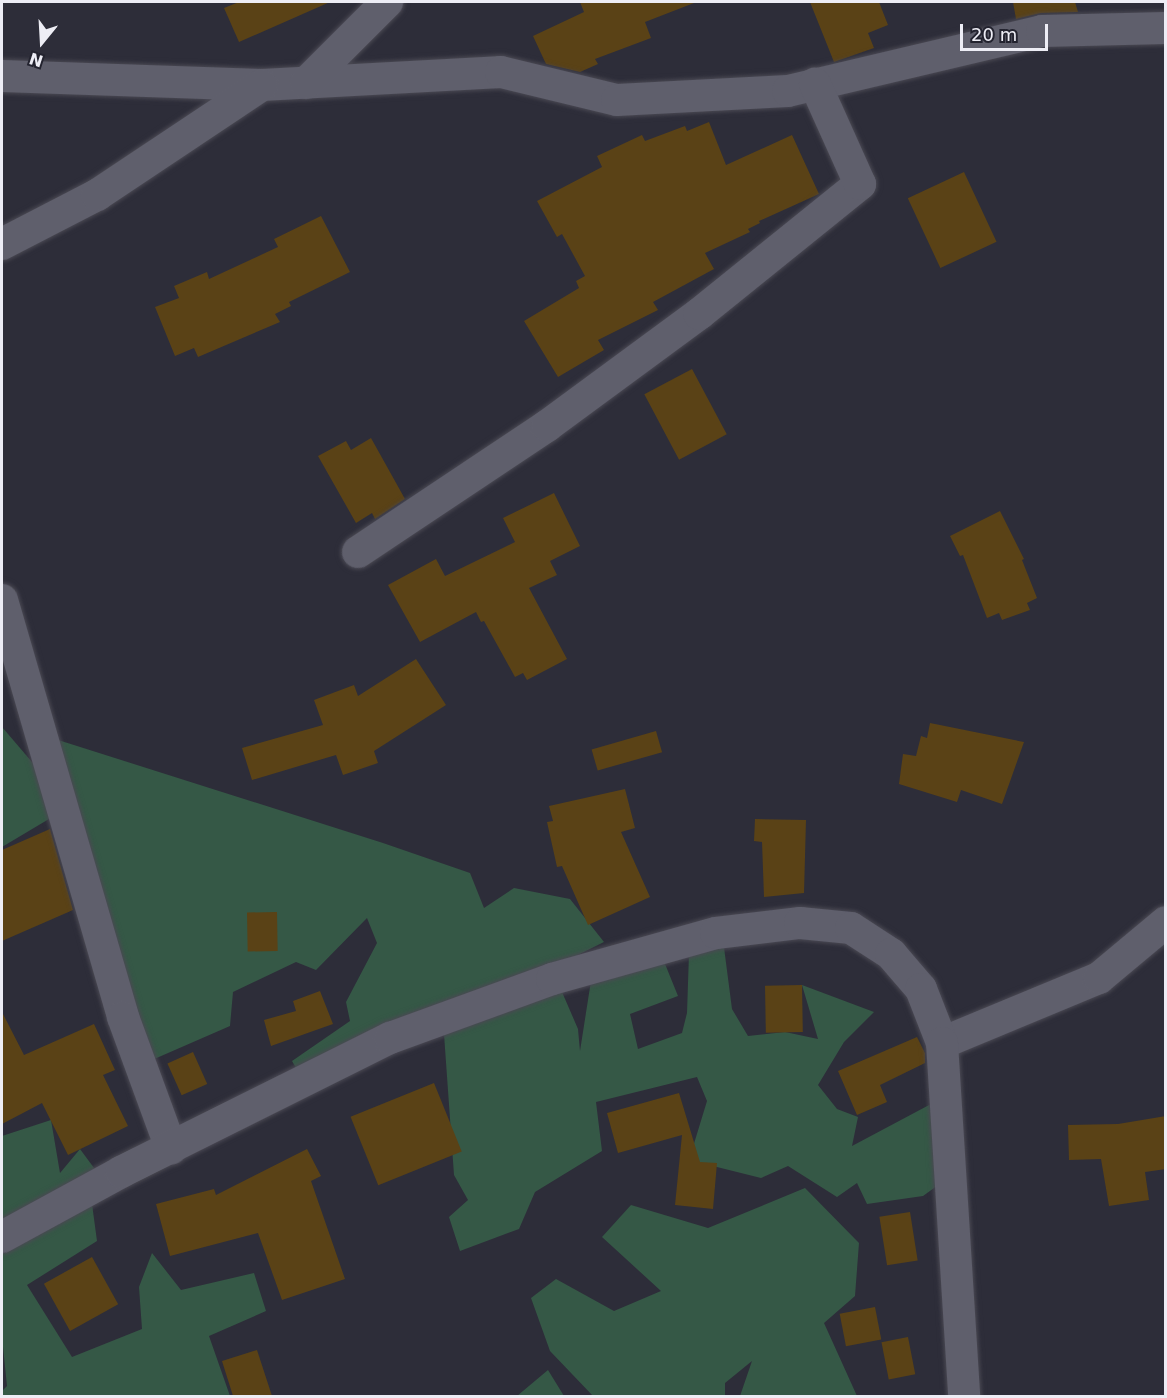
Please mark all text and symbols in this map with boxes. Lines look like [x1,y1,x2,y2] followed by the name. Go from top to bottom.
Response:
[12,12,72,72] north arrow
[963,12,1052,50] scale bar
[971,24,1017,45] text: 20 m
[27,48,46,71] text: N

